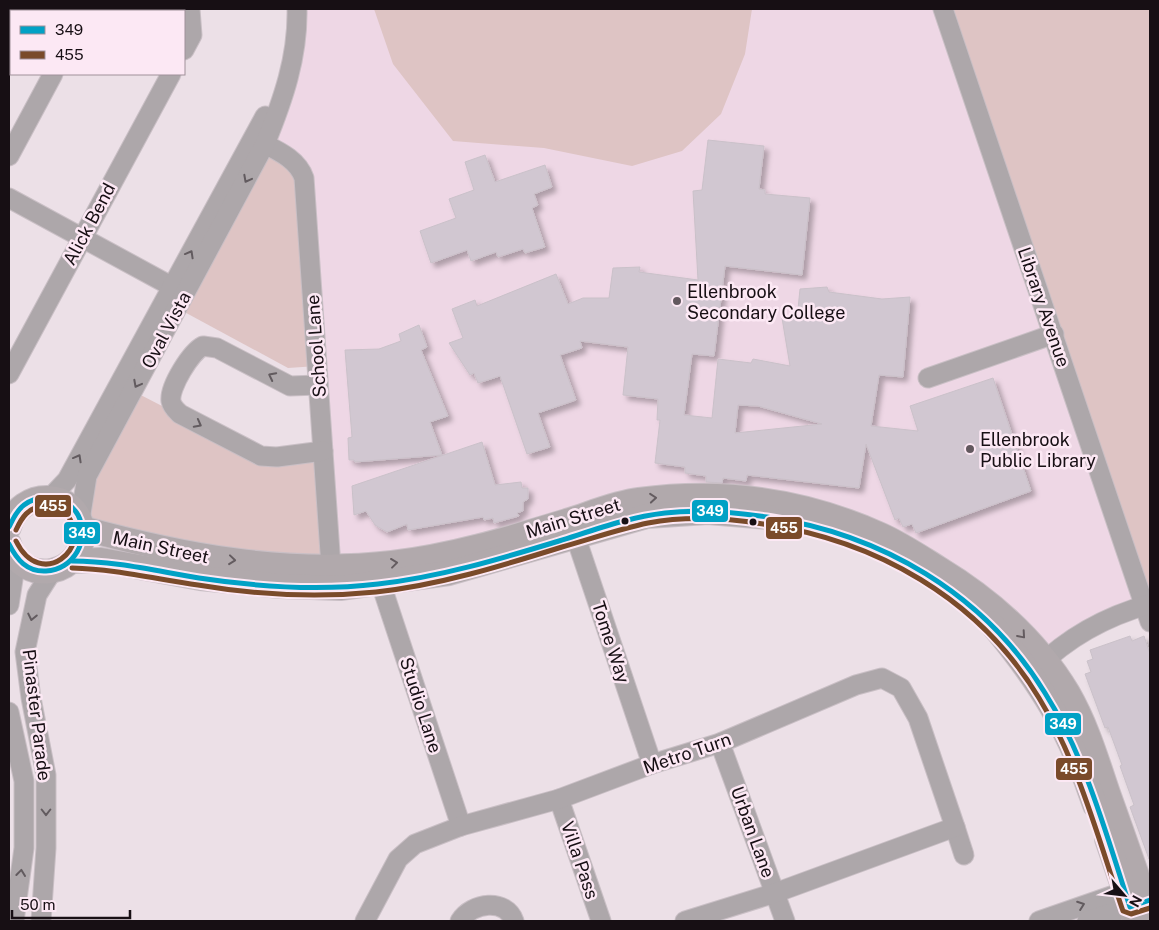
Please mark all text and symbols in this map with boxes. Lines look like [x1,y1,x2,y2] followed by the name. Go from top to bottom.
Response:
[10,10,185,75] legend
[55,21,83,38] text: 349
[55,46,84,63] text: 455
[243,173,253,182] one-way arrow
[59,179,119,269] street label: Alick Bend
[1014,244,1074,370] street label: Library Avenue
[183,251,193,260] one-way arrow
[687,281,845,323] place label: Ellenbrook Secondary College
[137,288,195,372] street label: Oval Vista
[302,294,330,398] street label: School Lane
[671,295,683,307] marker: Ellenbrook Secondary College
[268,372,277,382] one-way arrow
[133,378,143,387] one-way arrow
[193,418,202,428] one-way arrow
[980,429,1096,471] place label: Ellenbrook Public Library
[964,443,976,455] marker: Ellenbrook Public Library
[72,455,82,464] one-way arrow
[649,493,657,504] one-way arrow
[34,494,72,518] line badge: 455
[523,494,623,542] street label: Main Street
[39,498,67,514] text: 455
[691,499,729,523] line badge: 349
[696,503,724,519] text: 349
[620,516,630,526] unlabelled marker
[765,516,803,540] line badge: 455
[748,517,758,527] unlabelled marker
[770,520,798,536] text: 455
[63,521,101,545] line badge: 349
[68,525,96,541] text: 349
[111,527,211,567] street label: Main Street
[229,555,237,566] one-way arrow
[391,558,399,569] one-way arrow
[588,598,634,686] street label: Tome Way
[27,612,38,621] one-way arrow
[1016,629,1025,638] one-way arrow
[19,648,55,782] street label: Pinaster Parade
[396,654,446,756] street label: Studio Lane
[1044,712,1082,736] line badge: 349
[1049,716,1077,732] text: 349
[640,728,734,778] street label: Metro Turn
[1055,757,1093,781] line badge: 455
[1060,761,1088,777] text: 455
[727,783,779,881] street label: Urban Lane
[41,808,51,816] one-way arrow
[557,818,603,902] street label: Villa Pass
[15,869,26,877] one-way arrow
[1099,870,1149,920] north arrow
[12,888,130,920] scale bar
[1126,893,1145,910] text: N
[20,896,55,913] text: 50 m
[1077,901,1085,911] one-way arrow

